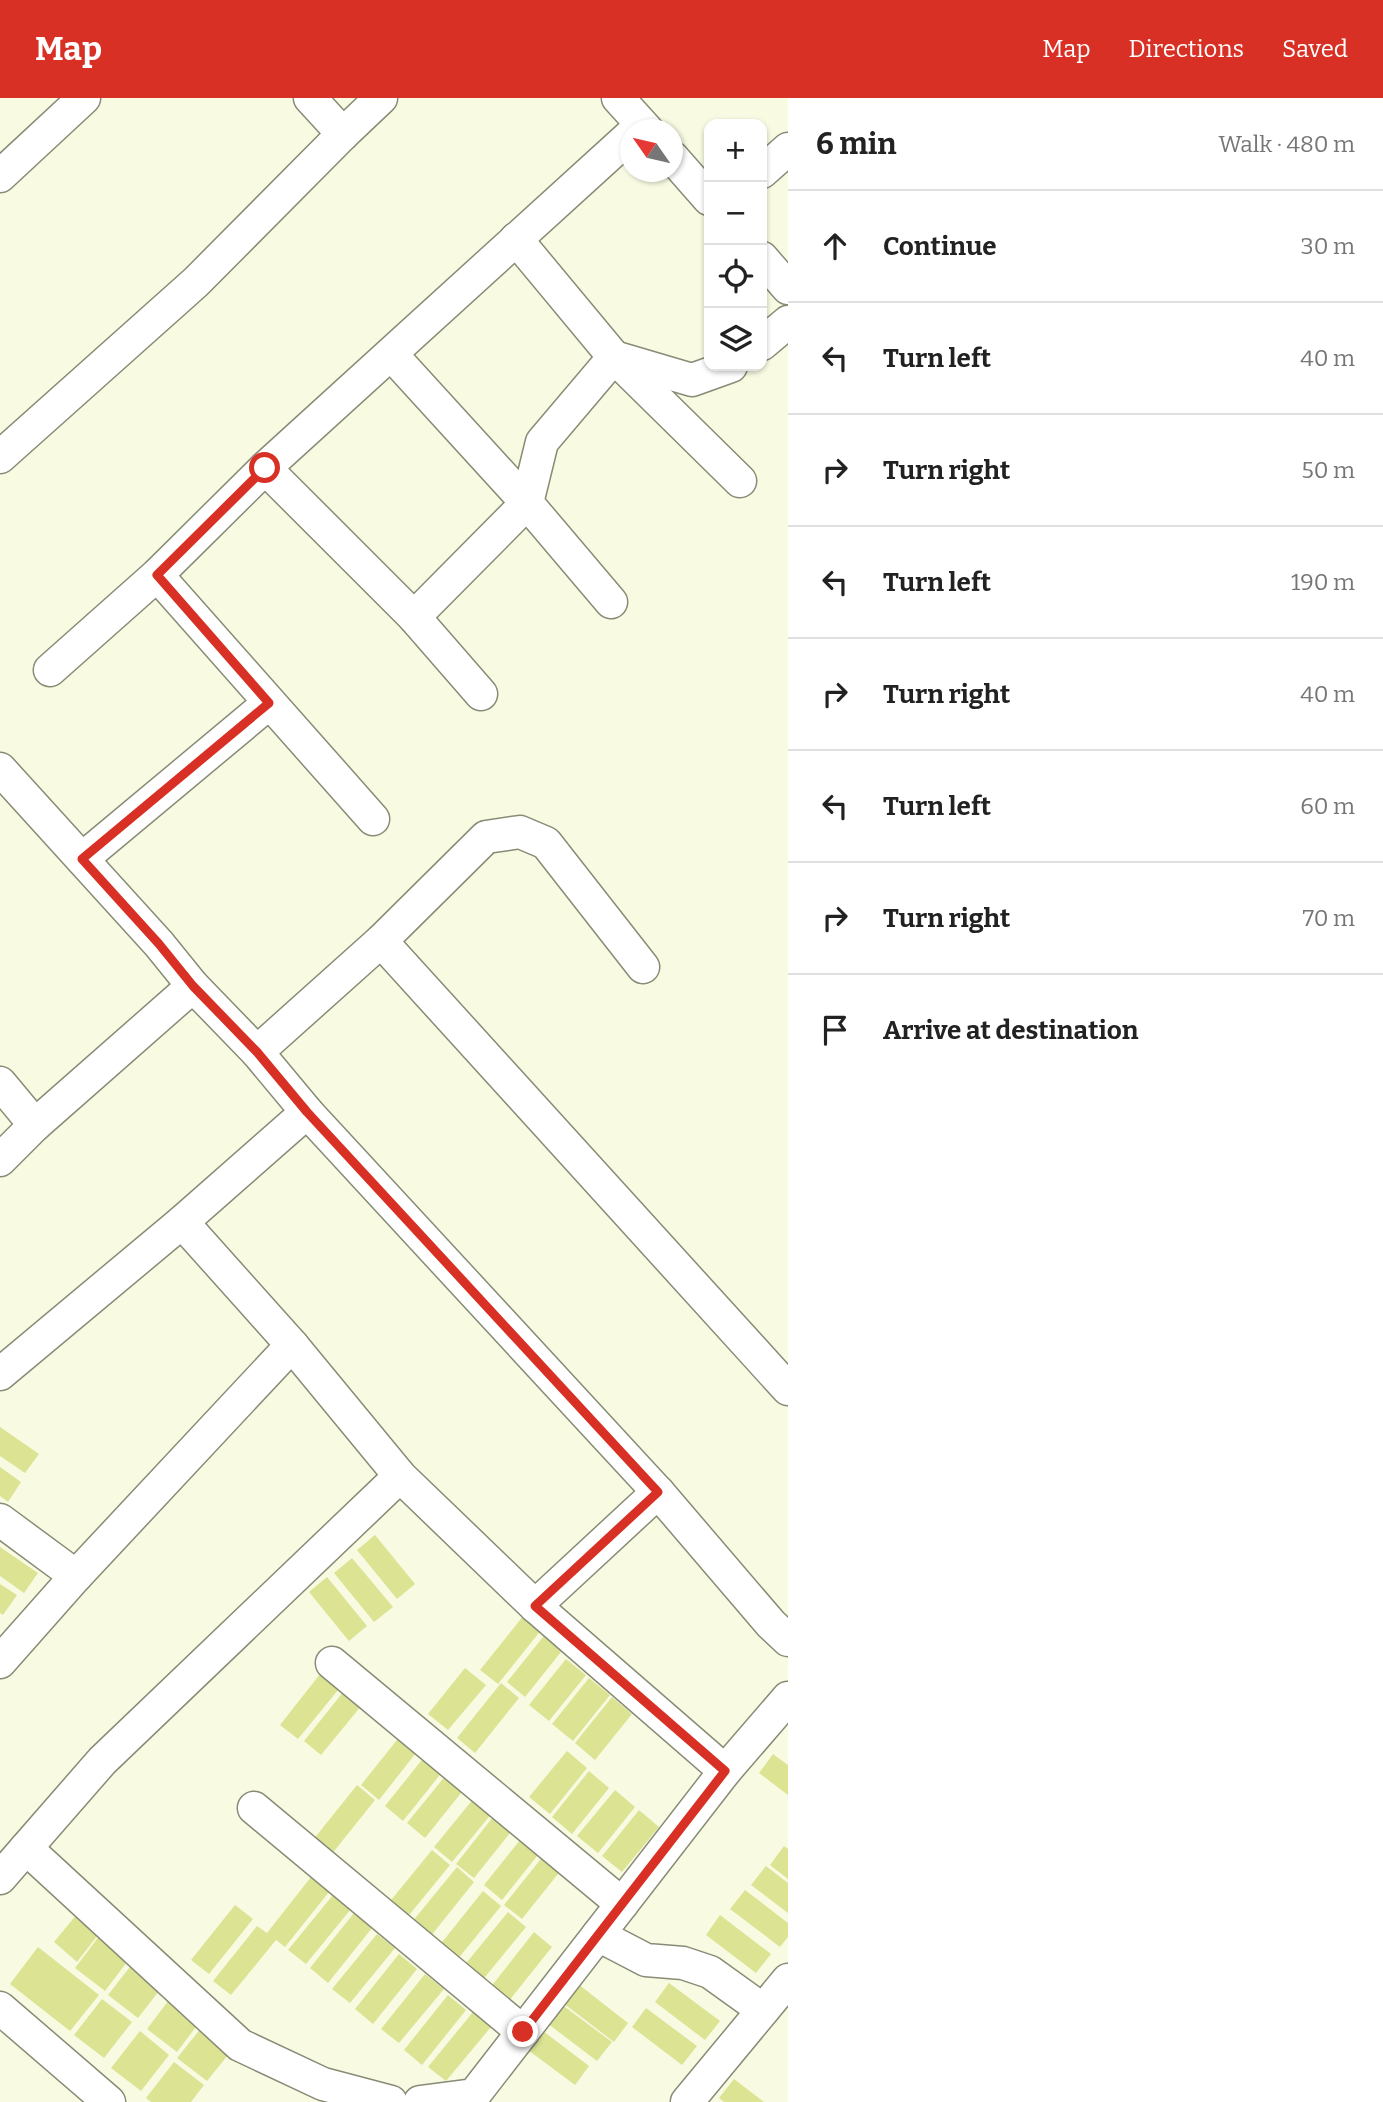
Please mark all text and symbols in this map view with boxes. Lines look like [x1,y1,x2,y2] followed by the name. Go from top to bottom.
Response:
[35,29,102,69] text: Map
[1042,35,1091,63] text: Map
[1129,35,1244,63] text: Directions
[1282,35,1348,63] text: Saved
[620,119,683,182] north arrow
[704,119,767,371] map controls
[704,119,767,182] button: +
[816,126,897,162] text: 6 min
[1219,130,1355,158] text: Walk · 480 m
[704,182,767,245] button: −
[816,227,854,265] icon: ahead
[883,231,997,262] text: Continue
[1301,232,1355,260] text: 30 m
[704,245,767,308] button: locate
[704,308,767,371] button: layers
[816,339,854,377] icon: left
[883,343,991,374] text: Turn left
[1300,344,1355,372] text: 40 m
[816,451,854,489] icon: right
[249,452,280,483] route start
[883,455,1010,486] text: Turn right
[1301,456,1355,484] text: 50 m
[816,563,854,601] icon: left
[883,567,991,598] text: Turn left
[1291,568,1355,596] text: 190 m
[816,675,854,713] icon: right
[883,679,1010,710] text: Turn right
[1300,680,1355,708] text: 40 m
[816,787,854,825] icon: left
[883,791,991,822] text: Turn left
[1300,792,1355,820] text: 60 m
[816,899,854,937] icon: right
[883,903,1010,934] text: Turn right
[1303,904,1355,932] text: 70 m
[816,1011,854,1049] icon: arrive
[883,1015,1138,1046] text: Arrive at destination
[507,2016,538,2047] route end

